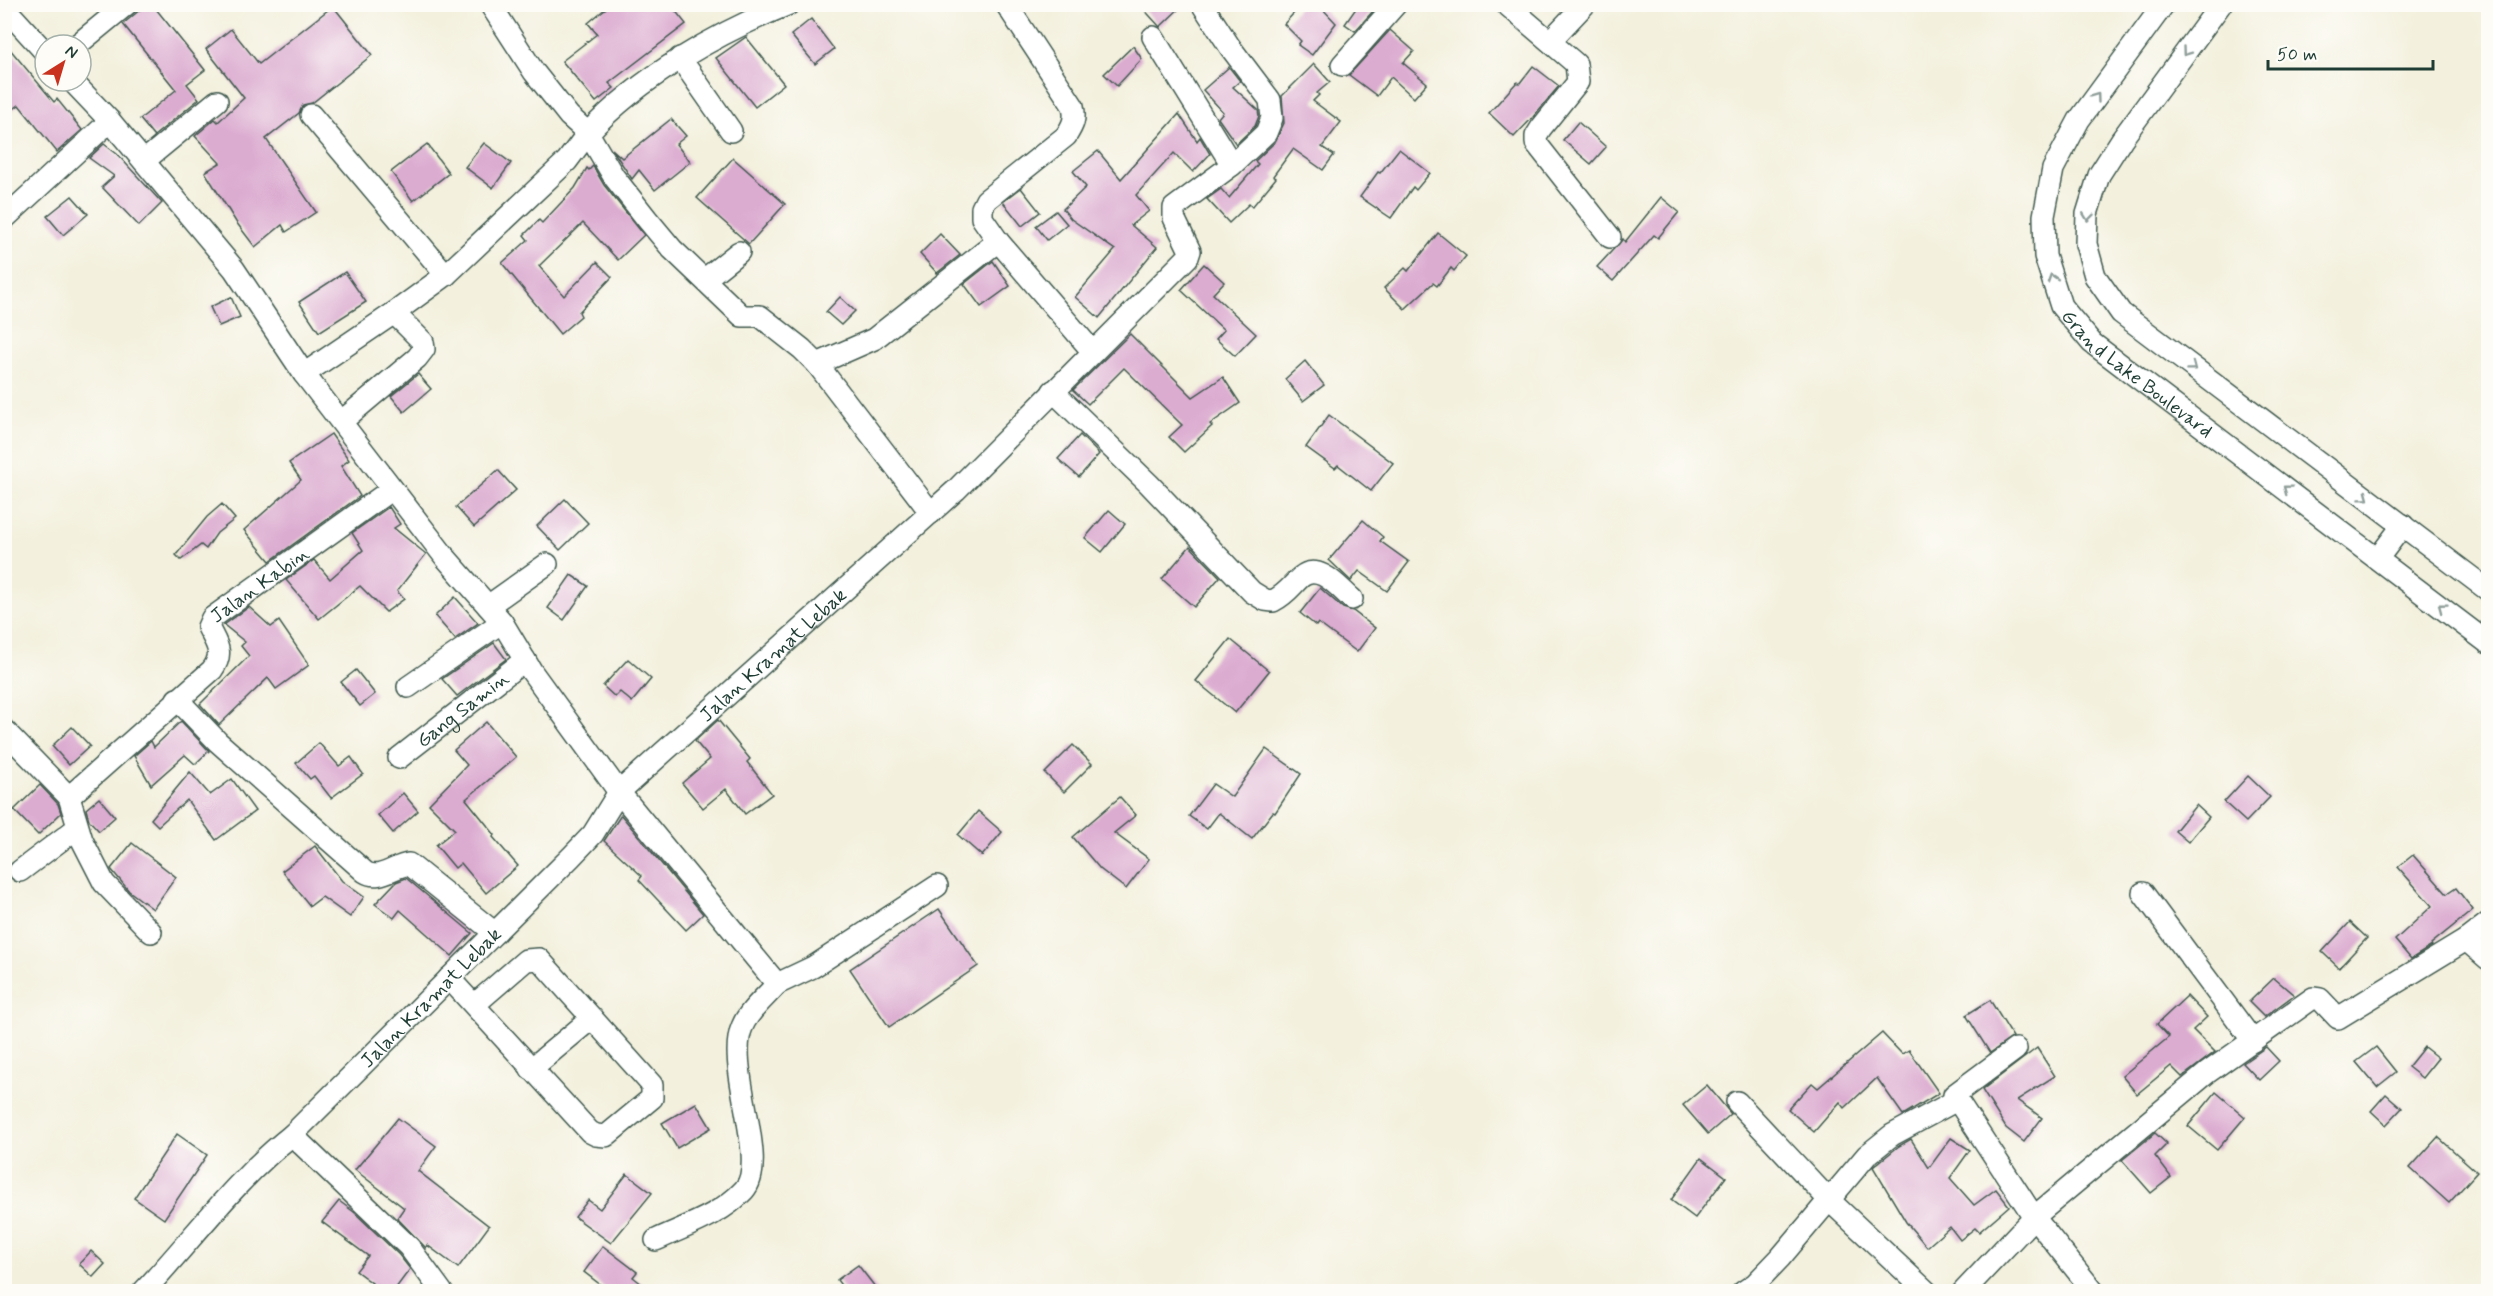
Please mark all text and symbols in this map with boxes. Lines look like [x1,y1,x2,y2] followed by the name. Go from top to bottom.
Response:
[33,33,93,93] north arrow
[2268,33,2433,71] scale bar
[61,41,82,64] text: N
[2277,43,2317,67] text: 50 m
[2182,45,2193,56] one-way arrow
[2089,93,2100,104] one-way arrow
[2082,212,2095,222] one-way arrow
[2047,273,2059,284] one-way arrow
[2054,304,2218,445] street label: Grand Lake Boulevard
[2186,360,2197,371] one-way arrow
[2282,486,2293,497] one-way arrow
[2358,489,2369,500] one-way arrow
[205,541,315,630] street label: Jalan Kabin
[694,582,853,729] street label: Jalan Kramat Lebak
[2438,604,2449,615] one-way arrow
[411,665,515,754] street label: Gang Samin
[355,922,508,1075] street label: Jalan Kramat Lebak

